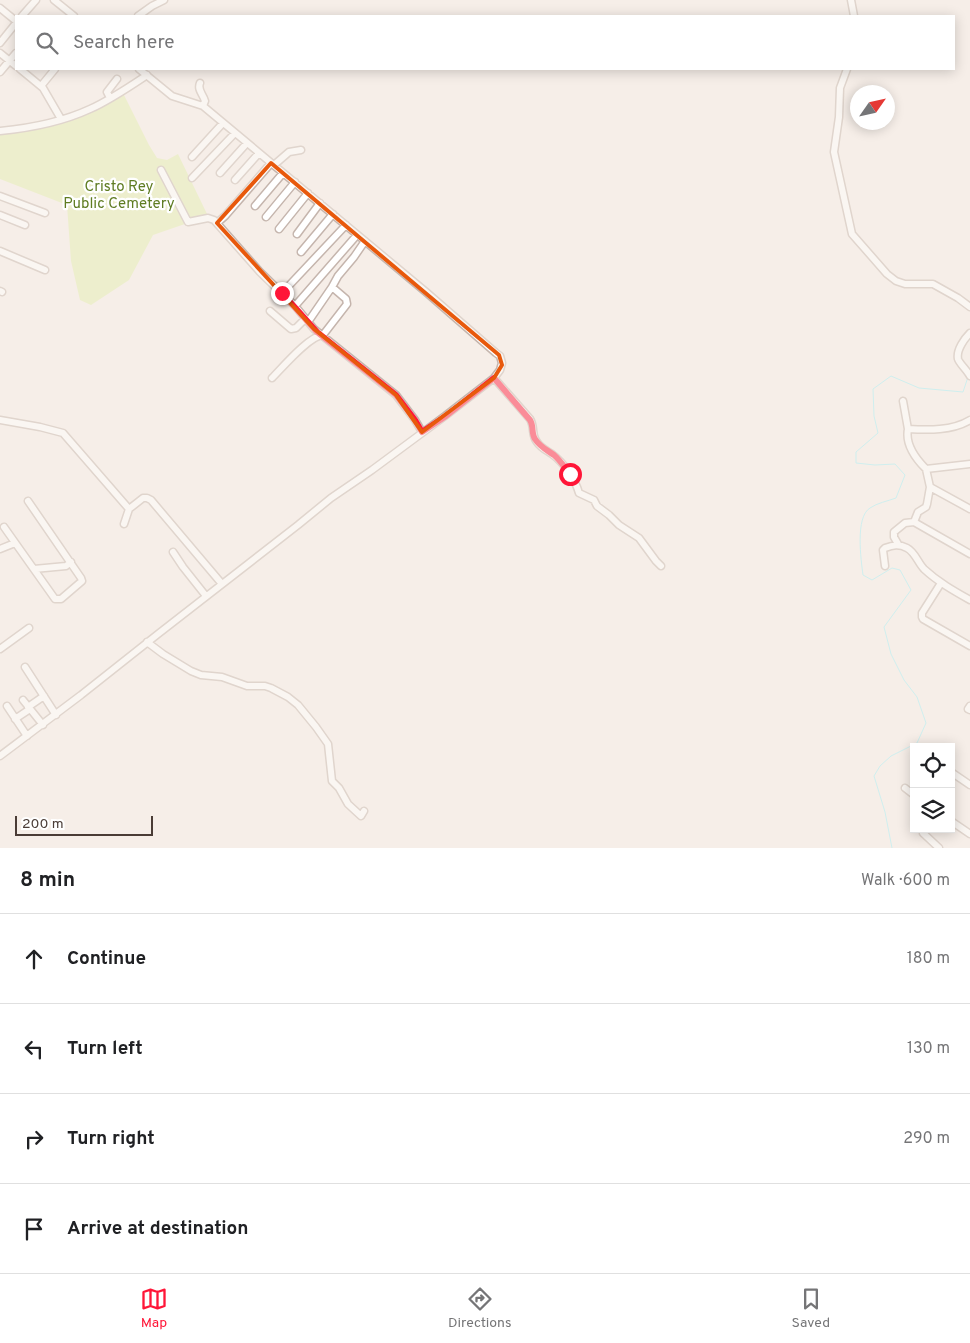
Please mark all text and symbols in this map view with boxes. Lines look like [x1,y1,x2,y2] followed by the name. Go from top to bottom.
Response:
[15,15,955,70] search box
[33,29,61,57] icon: search
[73,31,175,55] text: Search here
[850,85,895,130] north arrow
[63,178,175,214] park label: Cristo Rey Public Cemetery
[271,282,294,305] route end
[559,463,582,486] route start
[910,743,955,833] map controls
[910,743,955,788] button: locate
[910,788,955,833] button: layers
[15,813,152,836] scale bar
[22,816,64,833] text: 200 m
[20,867,75,894] text: 8 min
[861,871,950,891] text: Walk · 600 m
[20,945,48,973] icon: ahead
[67,947,146,971] text: Continue
[907,949,950,969] text: 180 m
[20,1035,48,1063] icon: left
[67,1037,143,1061] text: Turn left
[907,1039,950,1059] text: 130 m
[20,1125,48,1153] icon: right
[67,1127,155,1151] text: Turn right
[903,1129,950,1149] text: 290 m
[20,1215,48,1243] icon: arrive
[67,1217,248,1241] text: Arrive at destination
[140,1285,168,1332] tab: Map
[448,1285,512,1332] tab: Directions
[792,1285,830,1332] tab: Saved

